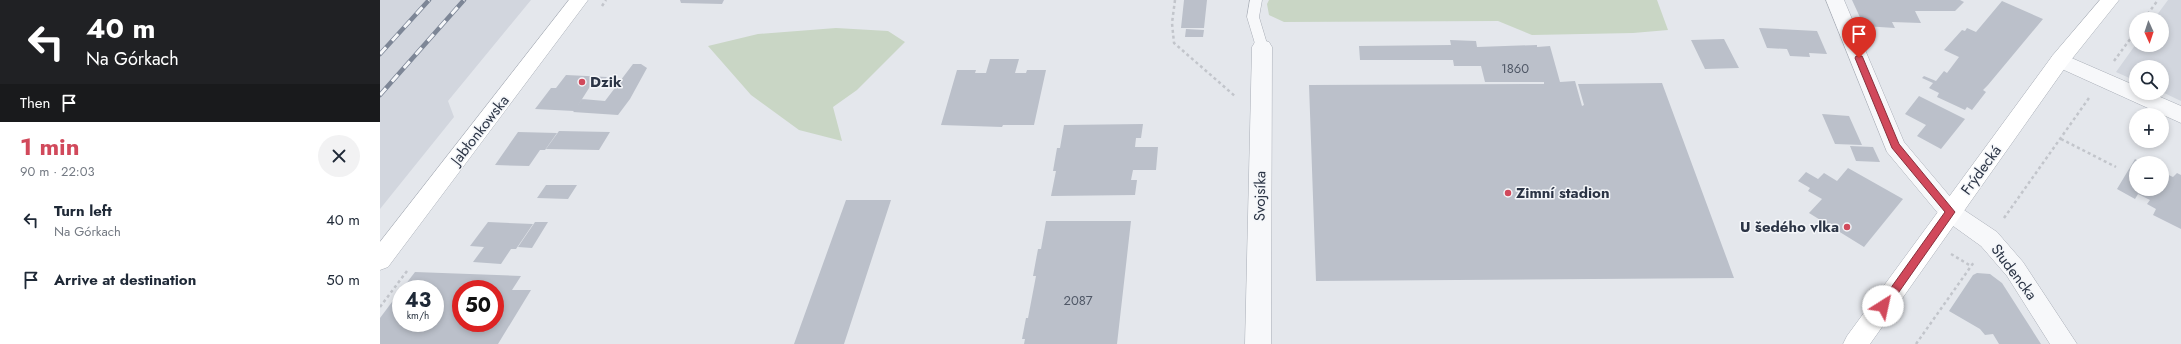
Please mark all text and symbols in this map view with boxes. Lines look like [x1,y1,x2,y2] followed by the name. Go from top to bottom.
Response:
[86,8,155,49] text: 40 m
[2129,12,2169,52] north arrow
[2129,12,2169,196] map controls
[20,16,72,68] icon: left
[1842,17,1876,58] pin
[1848,23,1870,45] icon: arrive
[86,46,179,72] text: Na Górkach
[1501,59,1529,78] house number: 1860
[2129,60,2169,100] button: search
[590,71,622,93] place label: Dzik
[577,77,587,87] marker: Dzik
[444,90,514,171] street label: Jabłonkowska
[20,92,50,114] text: Then
[58,92,80,114] icon: arrive
[2129,108,2169,148] button: +
[20,129,80,164] text: 1 min
[318,135,360,177] button: close
[1955,141,2007,199] street label: Frýdecká
[2129,156,2169,196] button: −
[20,162,95,181] text: 90 m · 22:03
[1249,171,1271,221] street label: Svojsíka
[1516,182,1610,204] place label: Zimní stadion
[1503,188,1513,198] marker: Zimní stadion
[54,200,112,222] text: Turn left
[20,209,42,231] icon: left
[326,209,360,231] text: 40 m
[1740,216,1839,238] place label: U šedého vlka
[54,222,121,241] text: Na Górkach
[1842,222,1852,232] marker: U šedého vlka
[1986,239,2042,305] street label: Studencka
[20,269,42,291] icon: arrive
[54,269,196,291] text: Arrive at destination
[326,269,360,291] text: 50 m
[452,280,504,332] speed limit sign: 50
[1862,285,1904,327] position arrow
[405,286,431,315] text: 43
[1064,291,1093,310] house number: 2087
[407,308,429,323] text: km/h

